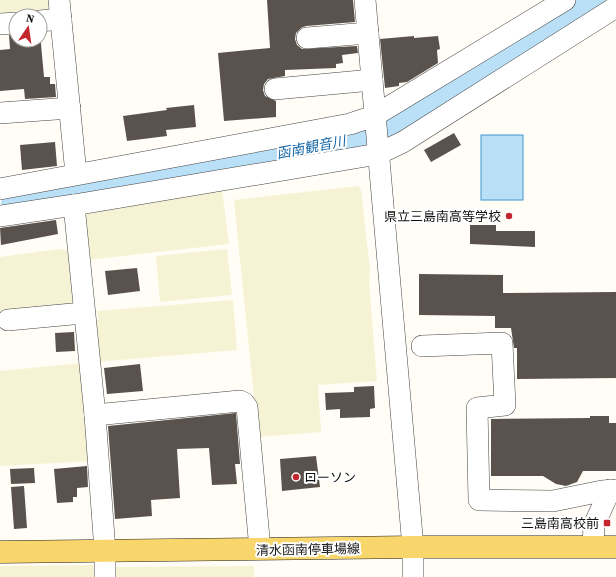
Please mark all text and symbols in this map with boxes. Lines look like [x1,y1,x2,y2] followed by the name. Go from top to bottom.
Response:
[8,8,48,48] north arrow
[25,11,36,27] text: N
[275,130,349,163] water label: 函南観音川
[384,208,501,225] place label: 県立三島南高等学校
[504,211,514,221] marker: 県立三島南高等学校
[304,469,356,486] place label: ローソン
[291,472,301,482] marker: ローソン
[521,515,599,532] place label: 三島南高校前
[602,518,612,528] marker: 三島南高校前
[256,540,360,559] street label: 清水函南停車場線

